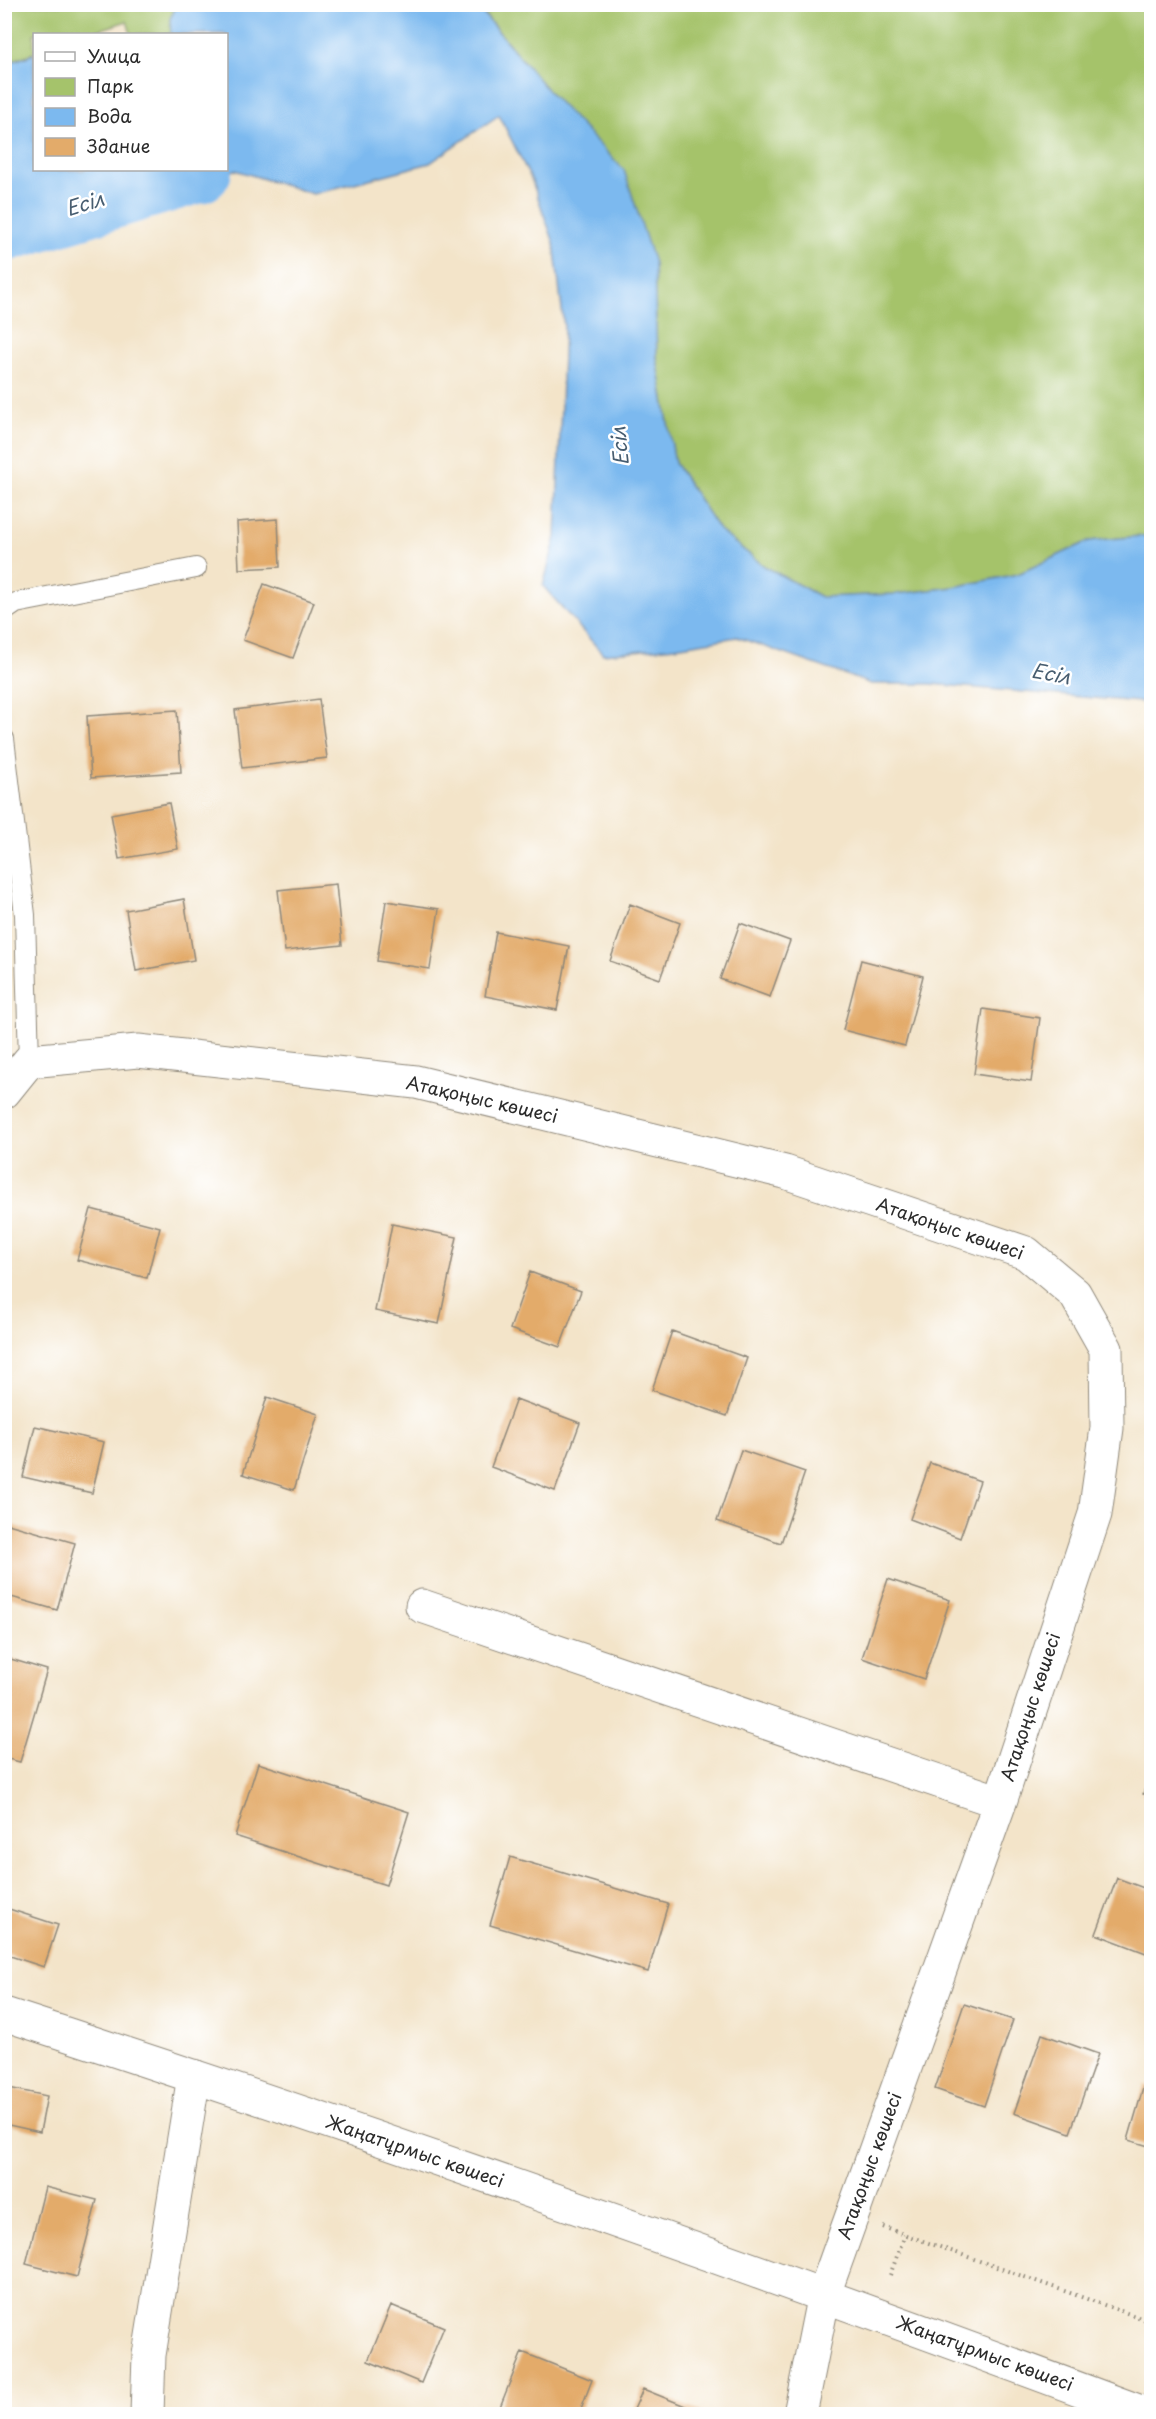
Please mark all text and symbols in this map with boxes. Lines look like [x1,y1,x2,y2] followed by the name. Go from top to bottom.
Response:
[33,33,228,171] legend
[87,42,141,69] text: Улица
[87,72,134,99] text: Парк
[87,102,132,129] text: Вода
[87,132,150,159] text: Здание
[62,183,108,223] water label: Есіл
[602,425,636,467] water label: Есіл
[1029,655,1073,692] water label: Есіл
[404,1068,561,1129] street label: Атақоңыс көшесі
[873,1190,1028,1266] street label: Атақоңыс көшесі
[993,1629,1066,1784] street label: Атақоңыс көшесі
[829,2088,908,2243] street label: Атақоңыс көшесі
[322,2107,508,2194] street label: Жаңатұрмыс көшесі
[892,2308,1078,2397] street label: Жаңатұрмыс көшесі

